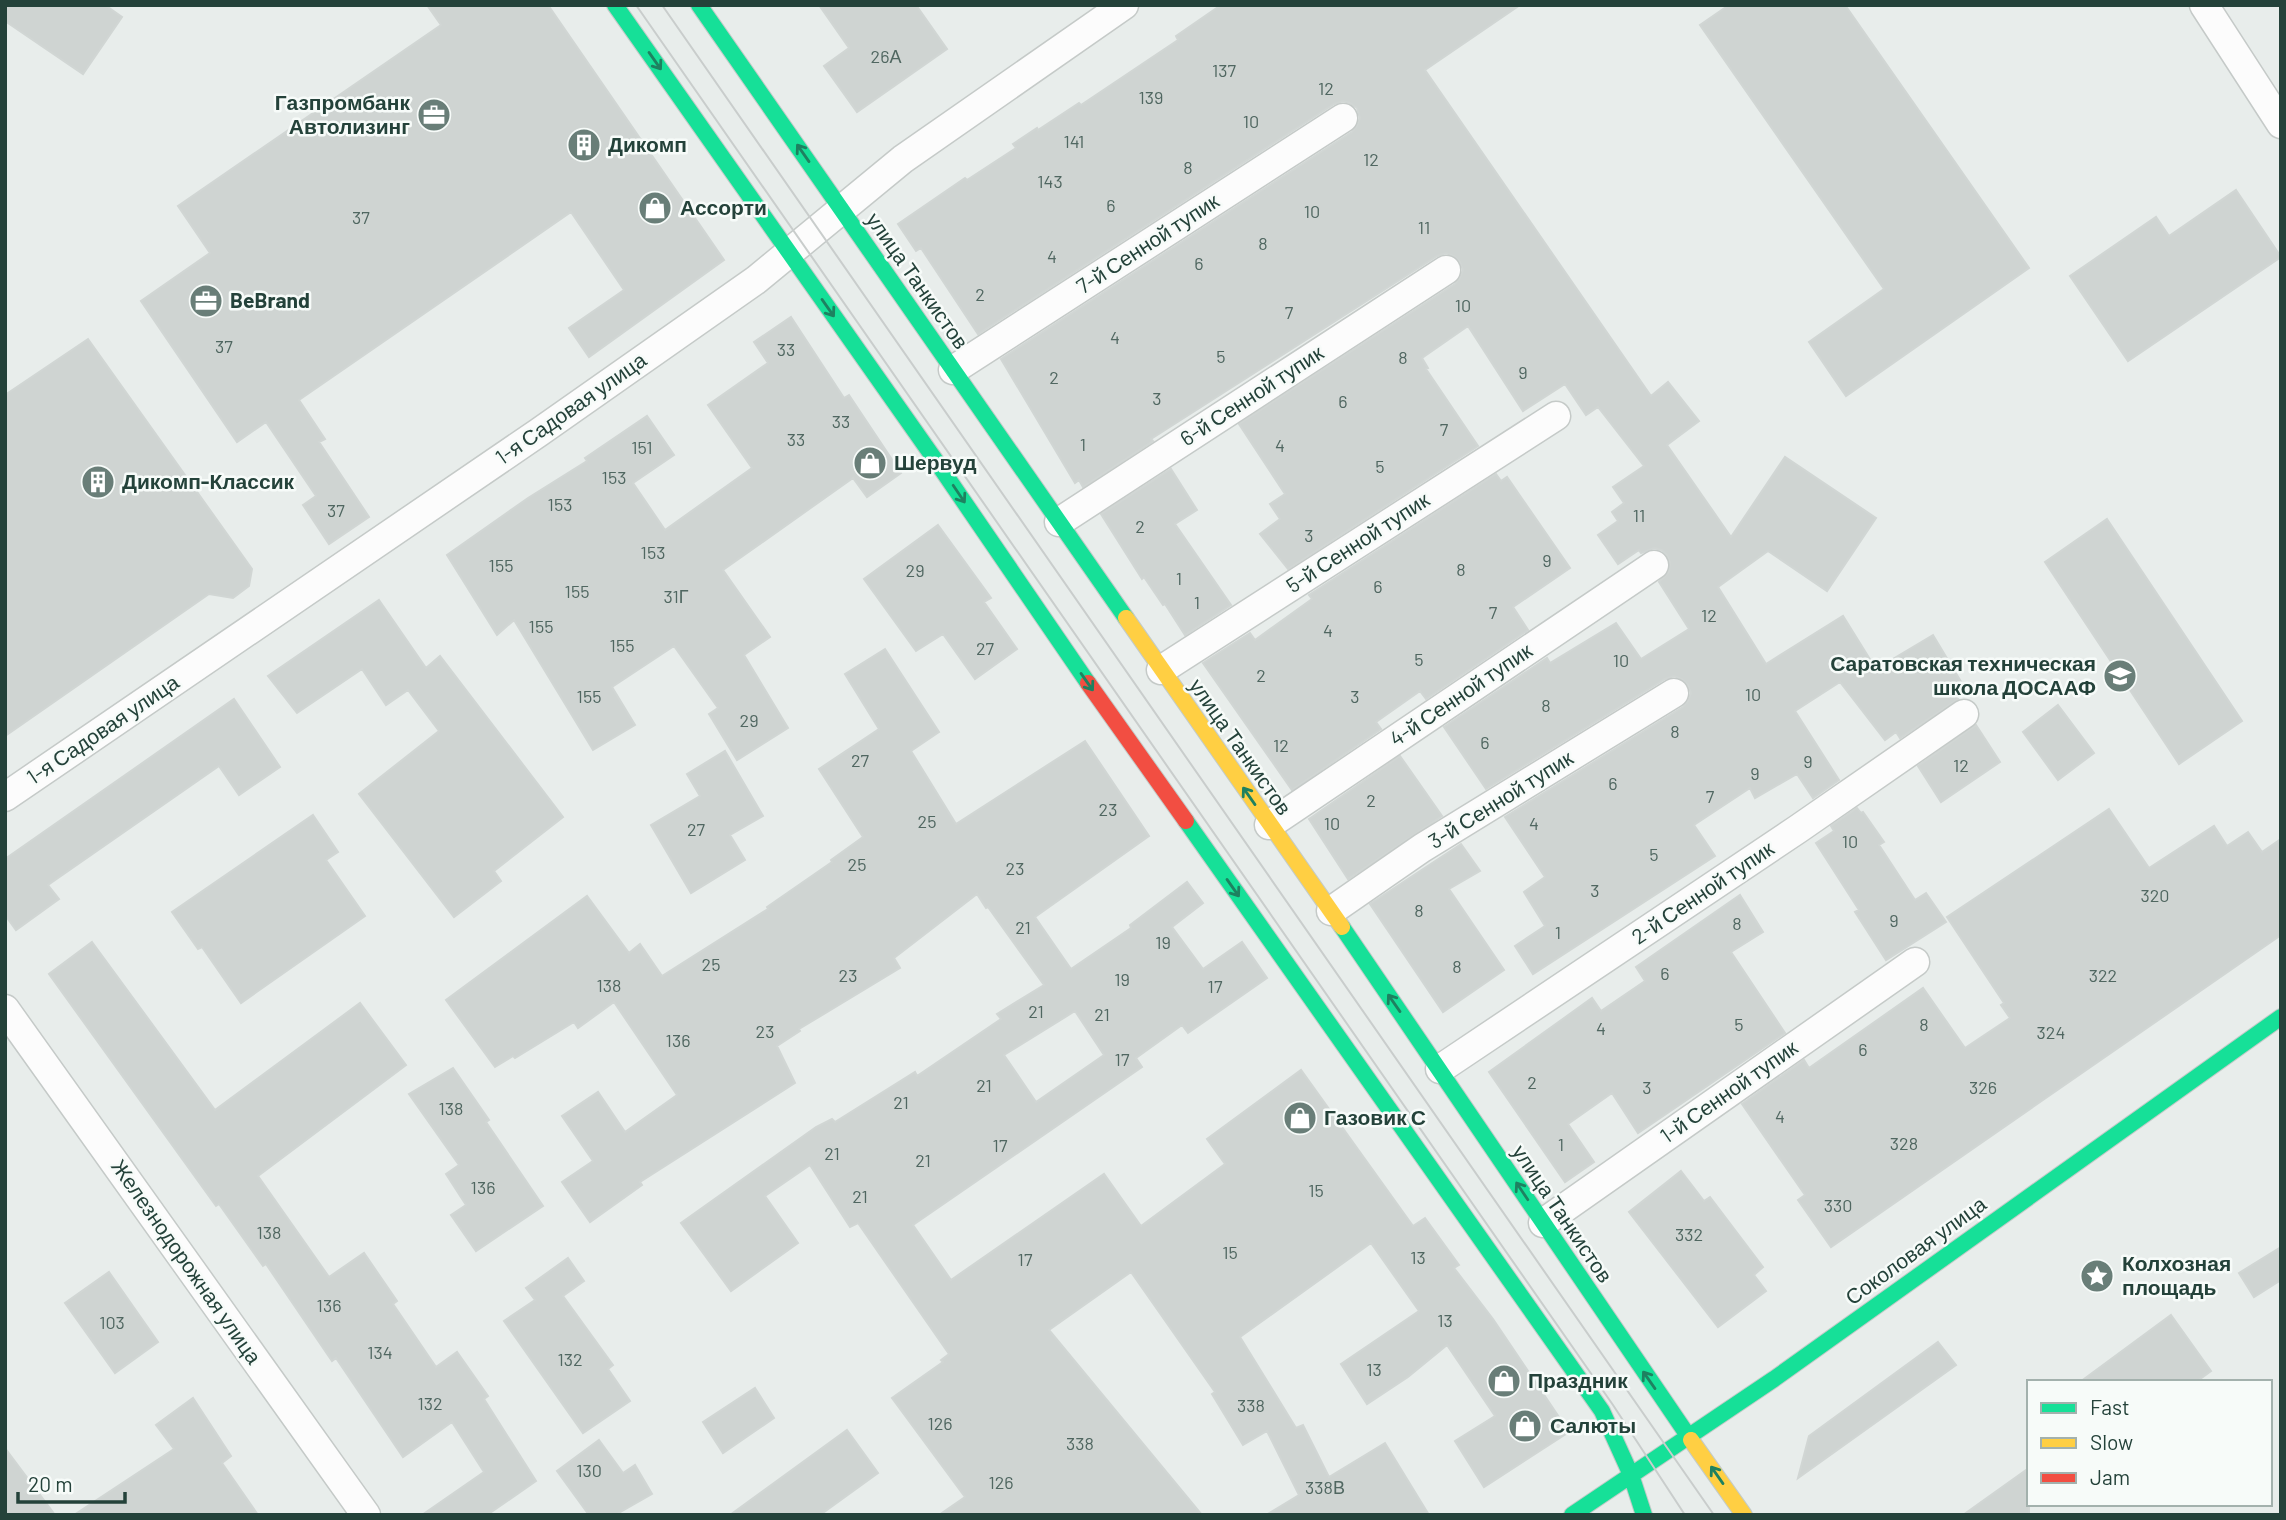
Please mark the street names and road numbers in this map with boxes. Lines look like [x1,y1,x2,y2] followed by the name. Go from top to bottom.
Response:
[1071,187,1224,298] street label: 7-й Сенной тупик
[862,207,975,353] street label: улица Танкистов
[1175,339,1328,450] street label: 6-й Сенной тупик
[490,346,651,469] street label: 1-я Садовая улица
[1281,486,1434,597] street label: 5-й Сенной тупик
[1384,637,1537,751] street label: 4-й Сенной тупик
[21,668,183,789] street label: 1-я Садовая улица
[1185,673,1298,819] street label: улица Танкистов
[1423,744,1578,853] street label: 3-й Сенной тупик
[1626,835,1779,948] street label: 2-й Сенной тупик
[1655,1034,1802,1147] street label: 1-й Сенной тупик
[1508,1140,1619,1287] street label: улица Танкистов
[107,1154,268,1368] street label: Железнодорожная улица
[1840,1190,1990,1309] street label: Соколовая улица

